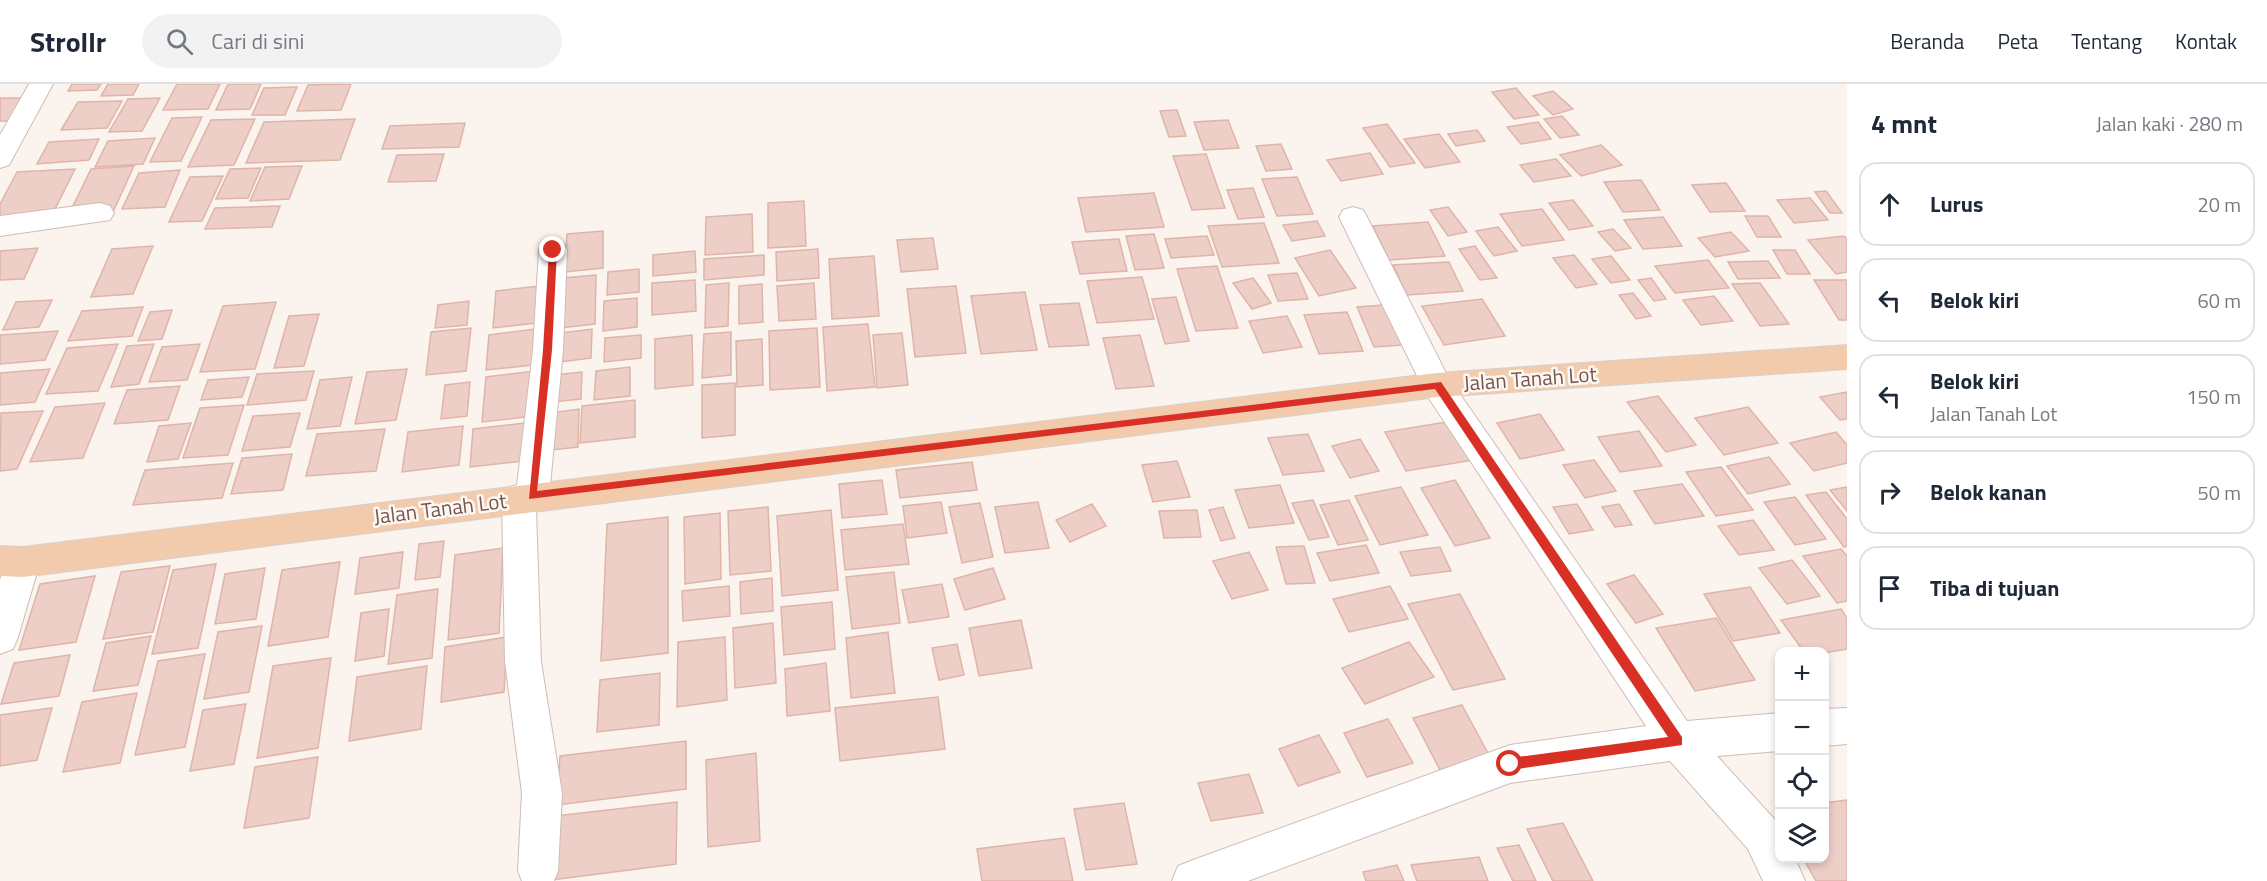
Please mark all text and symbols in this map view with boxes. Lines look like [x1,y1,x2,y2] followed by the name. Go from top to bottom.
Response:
[142,14,562,68] search box
[30,20,106,63] text: Strollr
[211,24,304,58] text: Cari di sini
[163,25,196,58] icon: search
[1890,25,1964,57] text: Beranda
[1997,25,2038,57] text: Peta
[2071,25,2142,57] text: Tentang
[2175,25,2237,57] text: Kontak
[1871,104,1937,143] text: 4 mnt
[2096,108,2243,139] text: Jalan kaki · 280 m
[1930,187,1983,221] text: Lurus
[1873,188,1906,221] icon: ahead
[2197,189,2241,220] text: 20 m
[539,236,565,262] route end
[1930,283,2019,317] text: Belok kiri
[1873,284,1906,317] icon: left
[2197,285,2241,316] text: 60 m
[1462,357,1598,399] street label: Jalan Tanah Lot
[1930,364,2019,398] text: Belok kiri
[1873,380,1906,413] icon: left
[2186,381,2241,412] text: 150 m
[1930,398,2057,429] text: Jalan Tanah Lot
[1930,475,2047,509] text: Belok kanan
[1873,476,1906,509] icon: right
[2197,477,2241,508] text: 50 m
[372,484,509,532] street label: Jalan Tanah Lot
[1930,571,2059,605] text: Tiba di tujuan
[1873,572,1906,605] icon: arrive
[1775,647,1829,863] map controls
[1775,647,1829,701] button: +
[1775,701,1829,755] button: −
[1496,750,1522,776] route start
[1775,755,1829,809] button: locate
[1775,809,1829,863] button: layers

